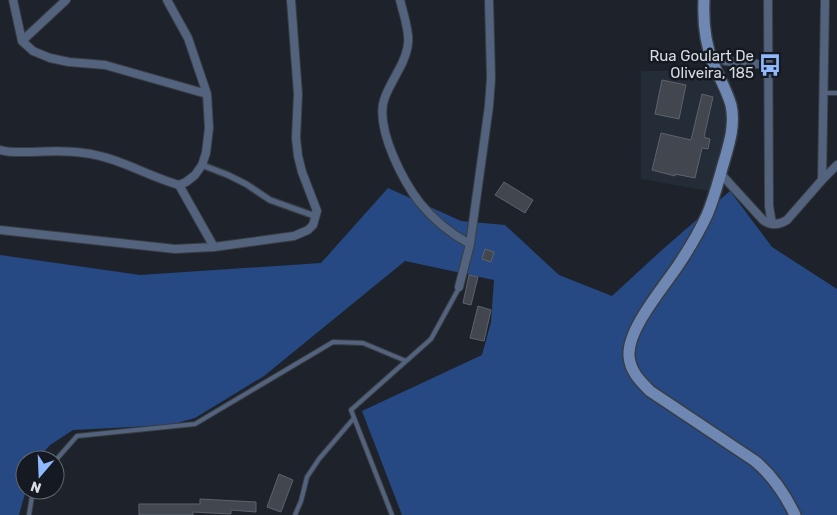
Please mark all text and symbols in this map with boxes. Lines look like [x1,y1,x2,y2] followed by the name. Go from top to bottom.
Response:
[649,47,754,82] place label: Rua Goulart De Oliveira, 185
[757,52,783,78] bus stop icon: Rua Goulart De Oliveira, 185
[15,450,65,500] north arrow
[28,477,43,496] text: N

